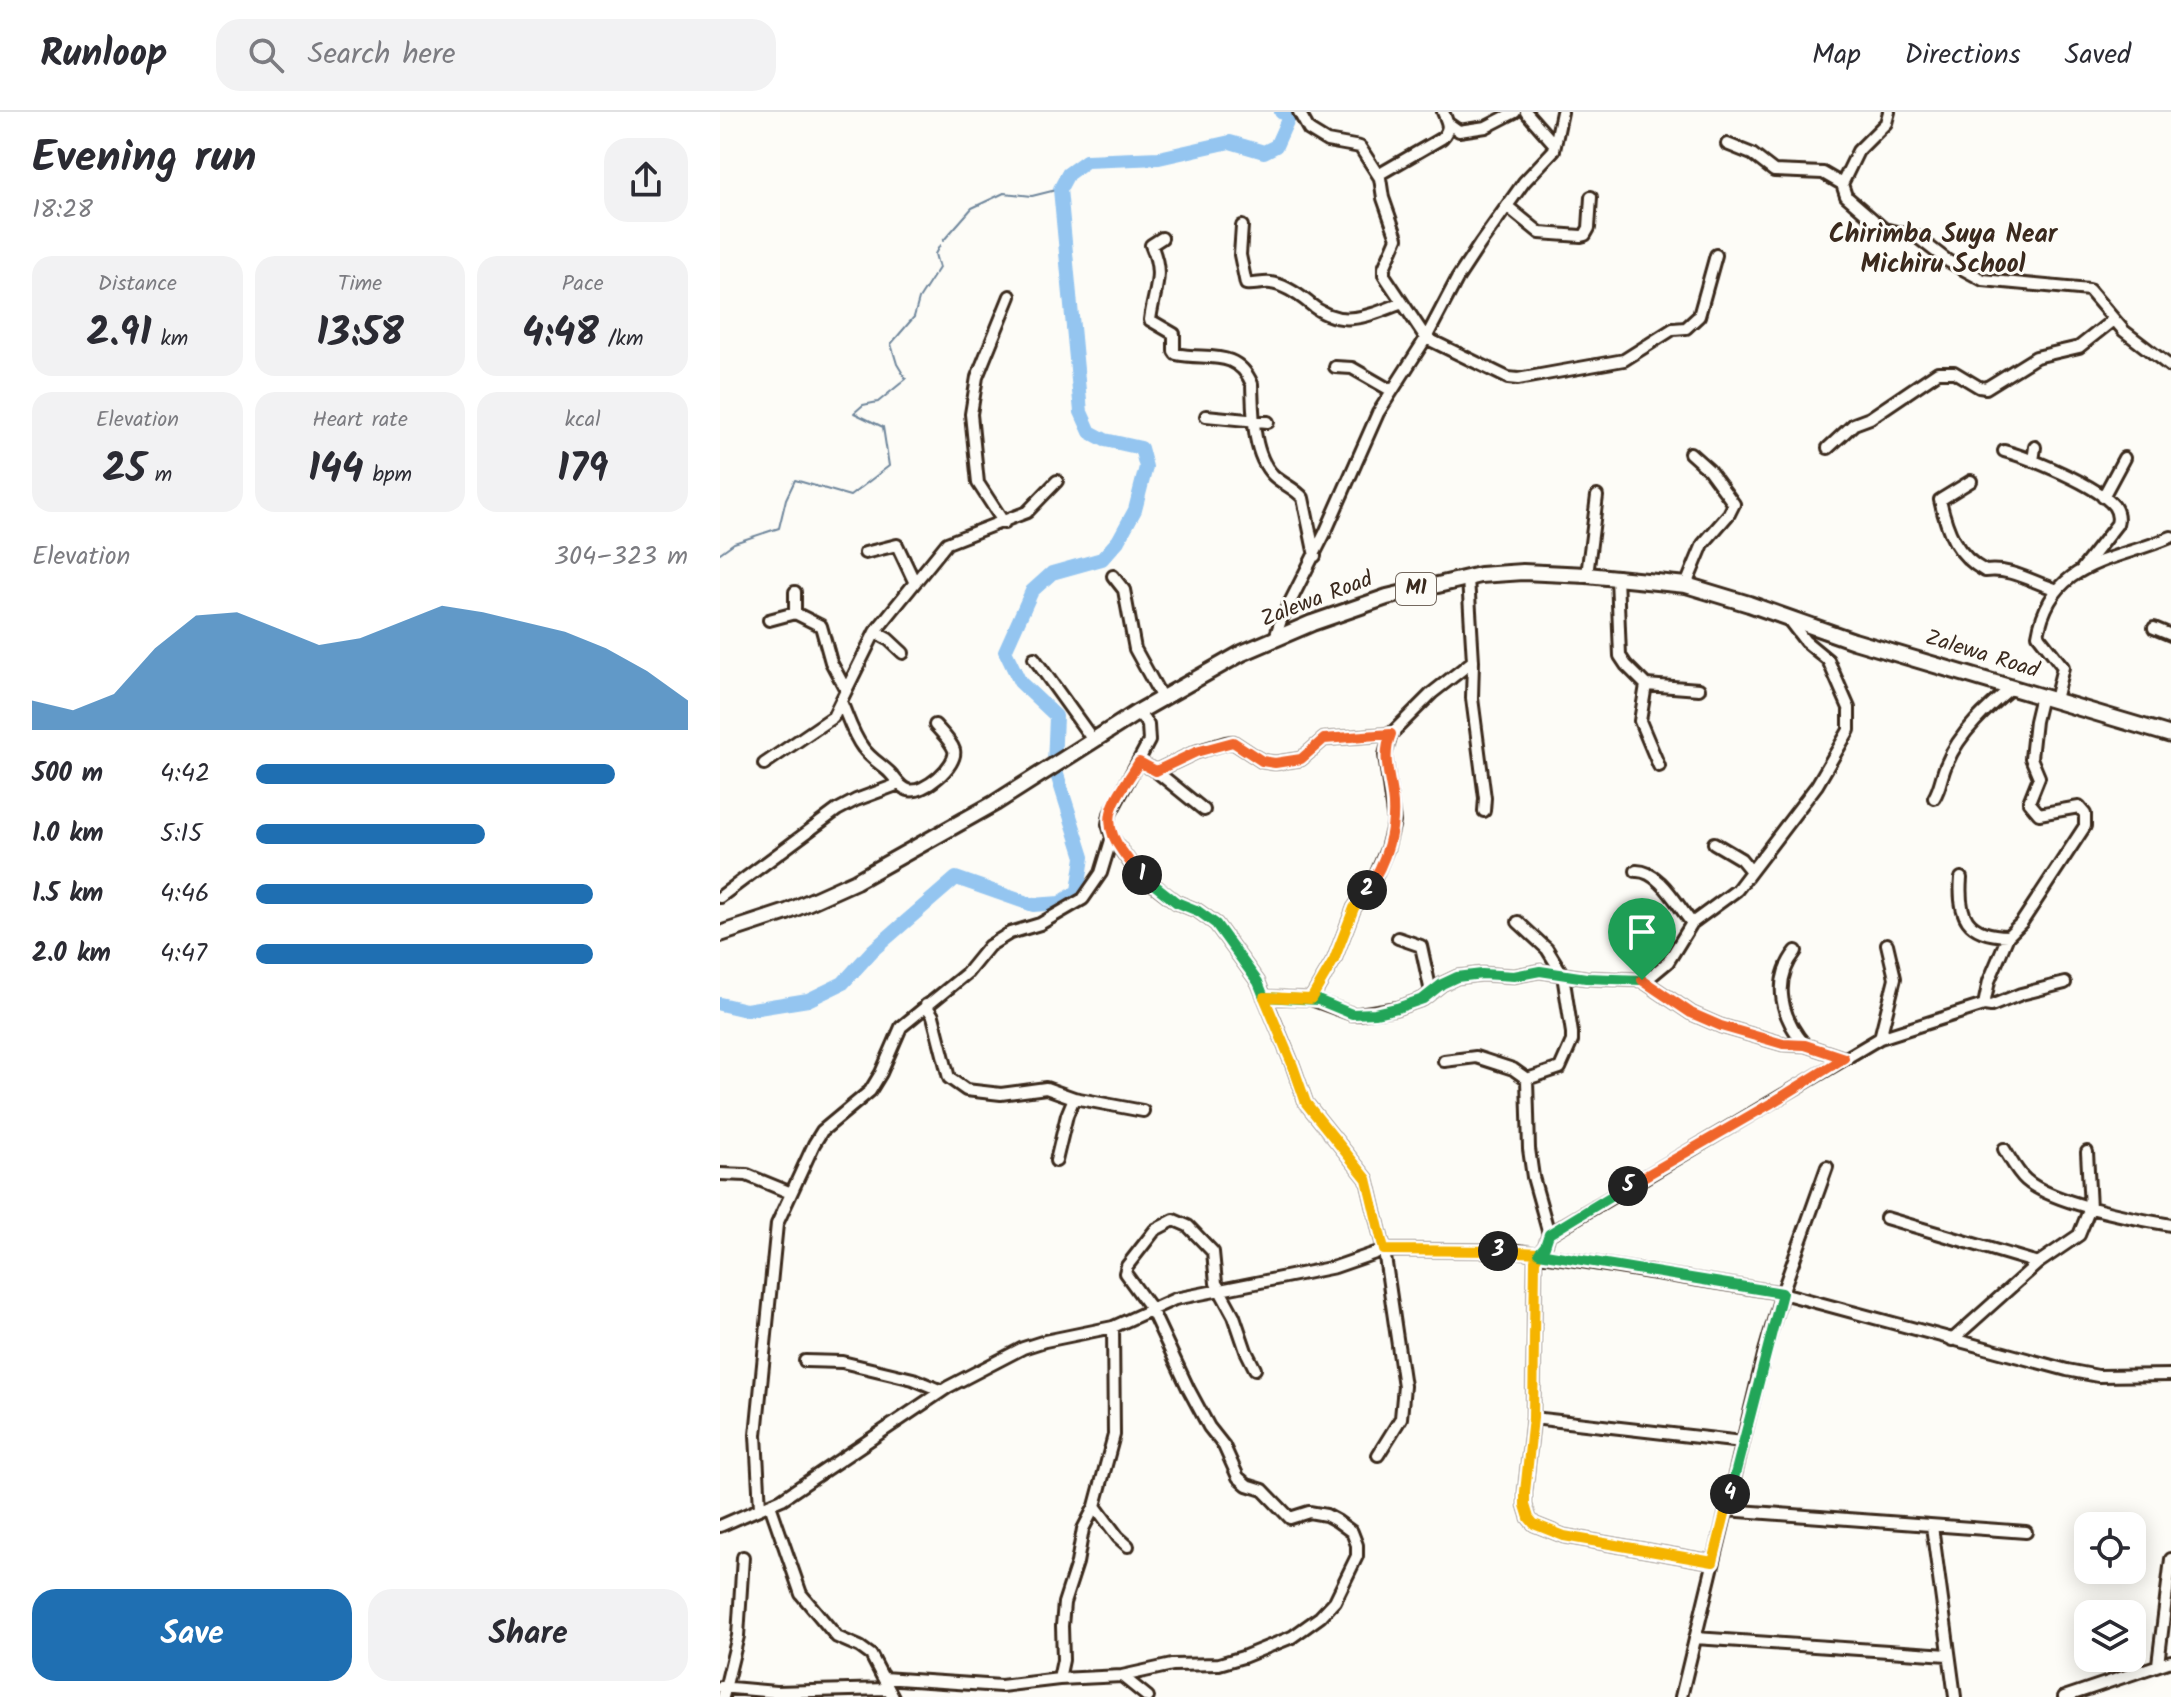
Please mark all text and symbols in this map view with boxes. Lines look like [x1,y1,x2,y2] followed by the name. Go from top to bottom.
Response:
[216,19,776,91] search box
[40,25,168,85] text: Runloop
[308,31,455,79] text: Search here
[244,33,288,77] icon: search
[1812,33,1861,78] text: Map
[1905,33,2021,78] text: Directions
[2065,33,2131,78] text: Saved
[32,124,256,194] text: Evening run
[604,138,688,222] button: share
[32,189,93,231] text: 18:28
[1829,214,2059,286] district label: Chirimba Suya Near Michiru School
[98,267,177,302] text: Distance
[338,267,382,302] text: Time
[562,267,604,302] text: Pace
[86,302,152,366] text: 2.91
[316,302,404,366] text: 13:58
[522,302,599,366] text: 4:48
[152,322,188,357] text: km
[599,322,643,357] text: /km
[96,403,179,438] text: Elevation
[312,403,408,438] text: Heart rate
[565,403,601,438] text: kcal
[102,438,146,502] text: 25
[308,438,364,502] text: 144
[557,438,608,502] text: 179
[146,458,172,493] text: m
[364,458,412,493] text: bpm
[32,536,130,578] text: Elevation
[554,536,688,578] text: 304–323 m
[1256,562,1379,637] street label: Zalewa Road
[1396,573,1436,605] road number: M1
[1921,621,2044,689] street label: Zalewa Road
[32,753,103,795] text: 500 m
[160,753,210,795] text: 4:42
[32,813,103,855] text: 1.0 km
[160,813,202,855] text: 5:15
[1122,855,1162,895] pin: 1
[1139,857,1145,892] text: 1
[1347,870,1387,910] pin: 2
[1361,872,1373,907] text: 2
[32,873,103,915] text: 1.5 km
[160,873,210,915] text: 4:46
[1608,898,1676,980] pin
[1620,910,1664,954] icon: arrive
[32,933,111,975] text: 2.0 km
[160,933,207,975] text: 4:47
[1608,1166,1648,1206] pin: 5
[1622,1168,1634,1203] text: 5
[1478,1231,1518,1271] pin: 3
[1492,1233,1504,1268] text: 3
[1710,1474,1750,1514] pin: 4
[1724,1476,1736,1511] text: 4
[2074,1512,2146,1672] map controls
[2074,1512,2146,1584] button: locate
[32,1589,352,1681] button: Save
[368,1589,688,1681] button: Share
[2074,1600,2146,1672] button: layers

